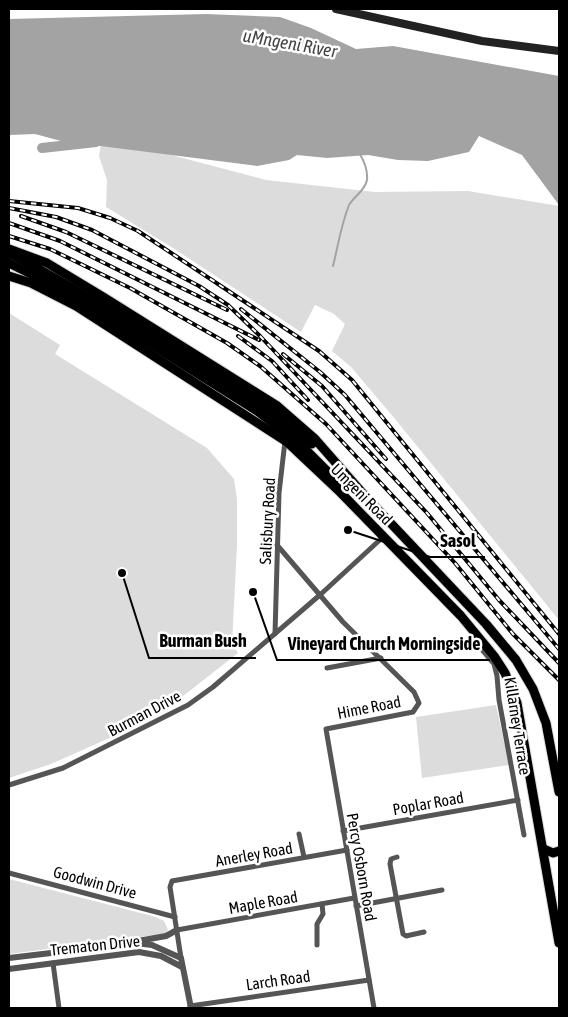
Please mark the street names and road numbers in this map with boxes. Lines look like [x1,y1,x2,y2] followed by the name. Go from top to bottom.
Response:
[327,460,396,529] street label: Umgeni Road
[256,477,279,565] street label: Salisbury Road
[500,676,535,776] street label: Killarney Terrace
[104,686,184,740] street label: Burman Drive
[336,692,402,722] street label: Hime Road
[391,788,465,819] street label: Poplar Road
[343,811,380,923] street label: Percy Osborn Road
[214,838,294,871] street label: Anerley Road
[51,862,139,902] street label: Goodwin Drive
[227,887,299,918] street label: Maple Road
[49,931,141,959] street label: Trematon Drive
[245,967,311,993] street label: Larch Road

